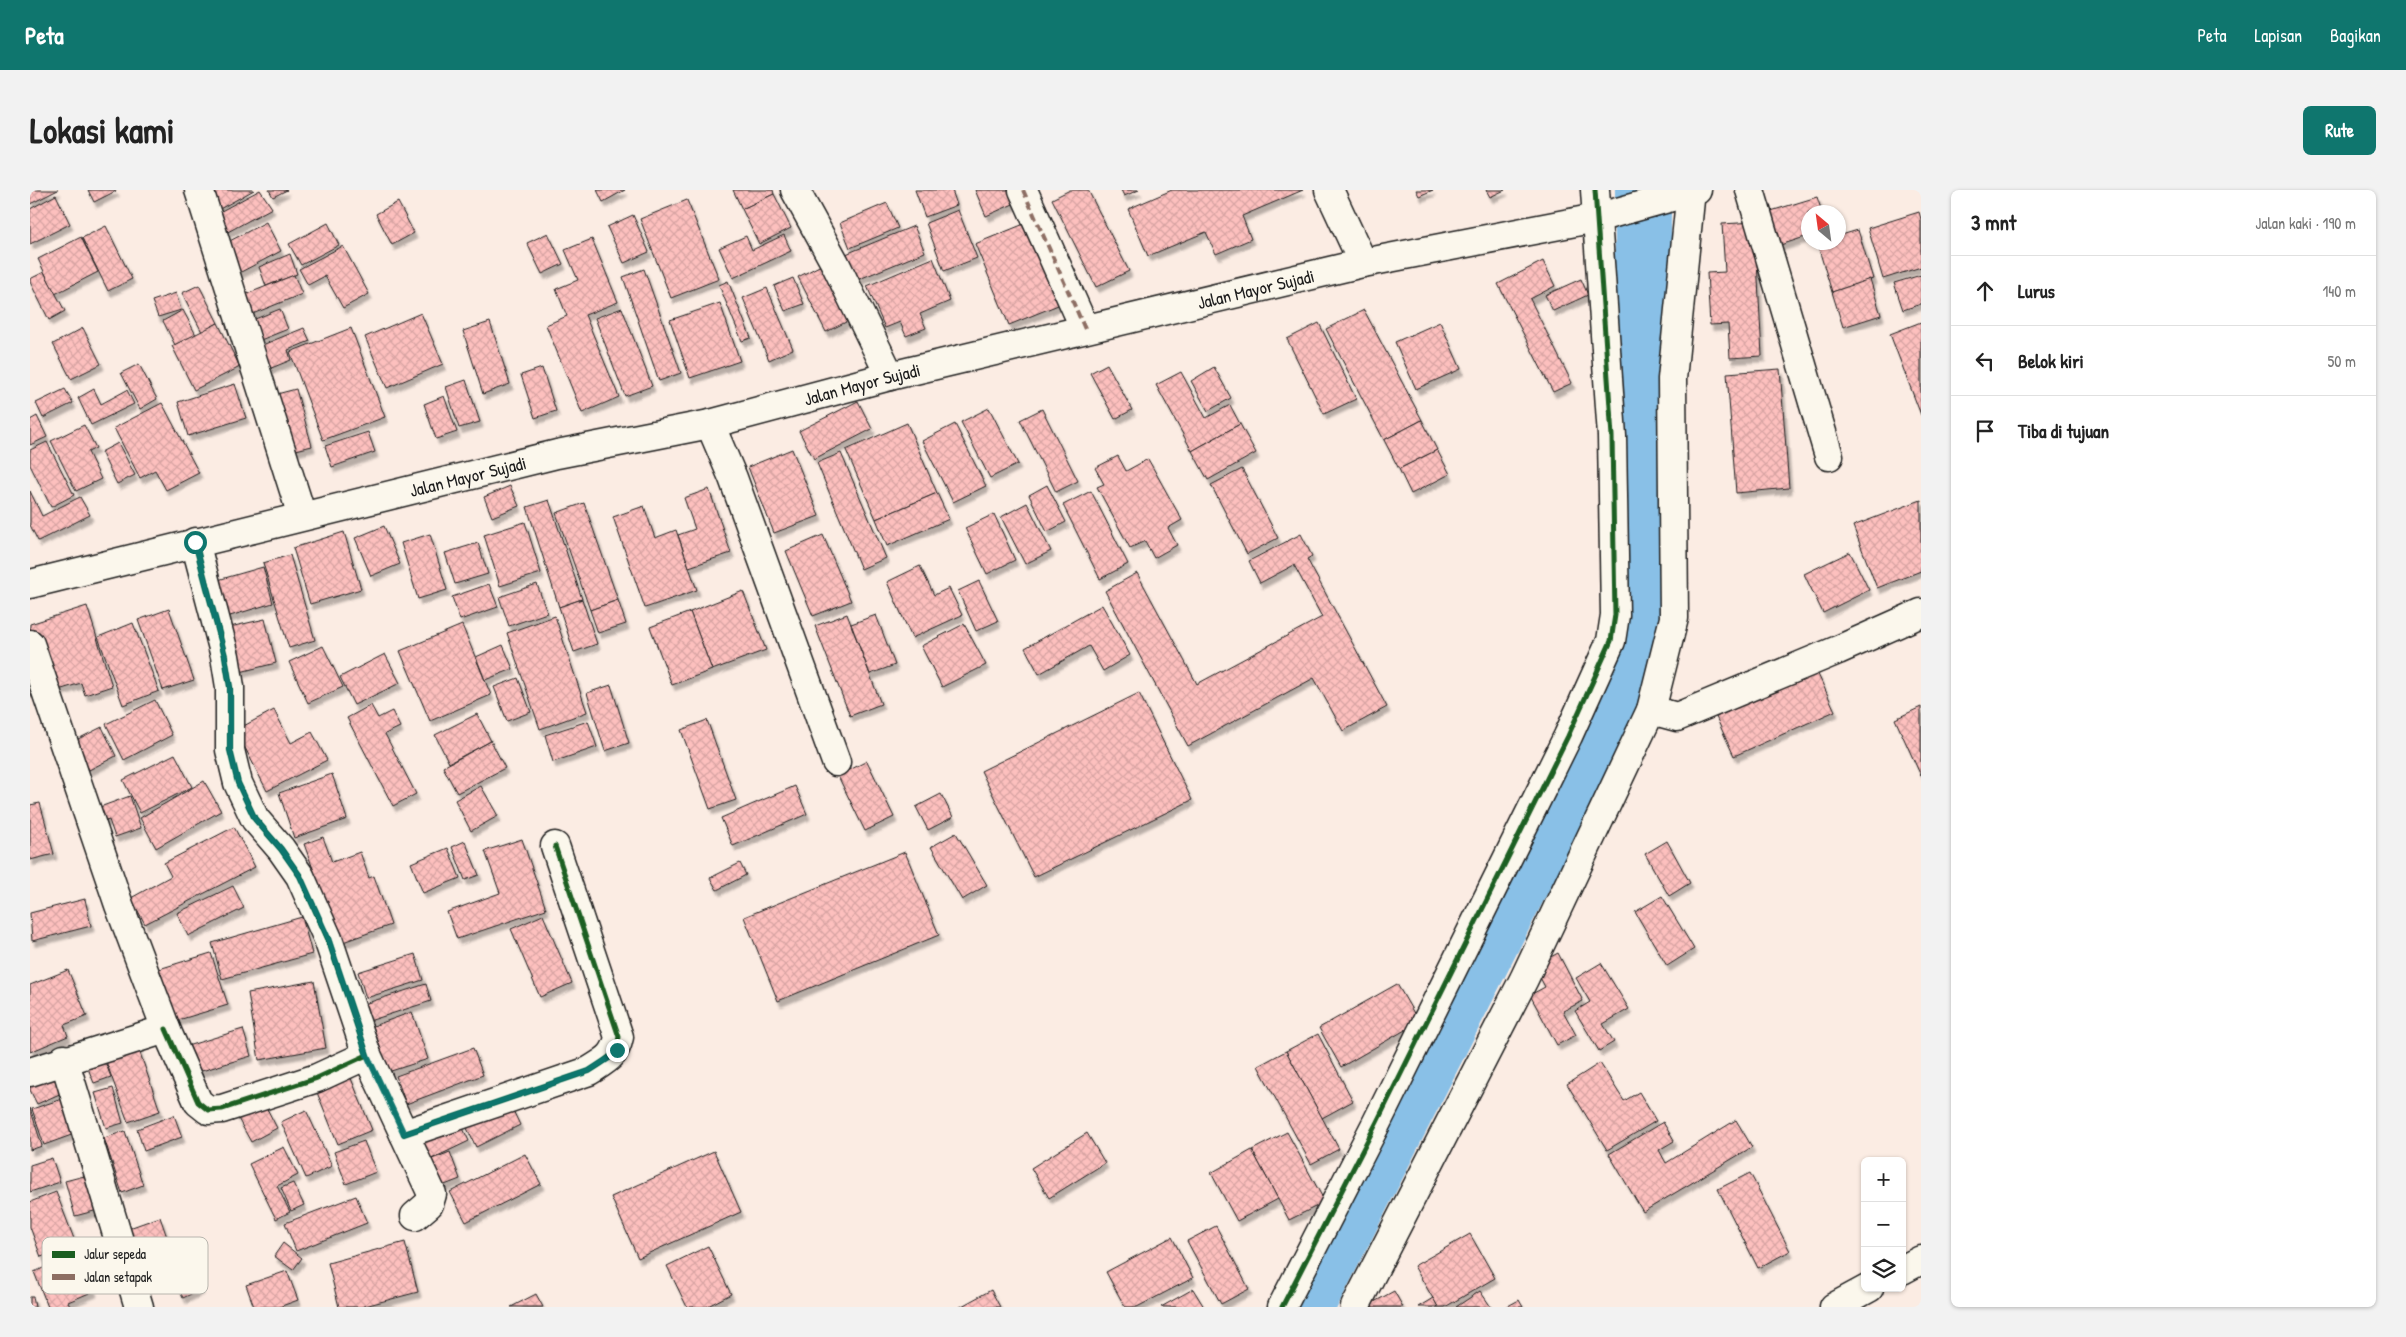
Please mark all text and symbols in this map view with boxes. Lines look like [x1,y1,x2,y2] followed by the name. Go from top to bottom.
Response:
[25,19,64,51] text: Peta
[2197,23,2226,48] text: Peta
[2254,23,2302,48] text: Lapisan
[2330,23,2381,48] text: Bagikan
[2303,106,2376,155] button: Rute
[30,107,175,154] text: Lokasi kami
[1801,205,1846,250] north arrow
[1971,208,2016,237] text: 3 mnt
[2255,212,2356,234] text: Jalan kaki · 190 m
[1195,263,1317,315] street label: Jalan Mayor Sujadi
[1971,277,1999,305] icon: ahead
[2018,278,2055,304] text: Lurus
[2322,280,2356,302] text: 140 m
[1971,347,1999,375] icon: left
[2018,348,2084,374] text: Belok kiri
[2328,350,2356,372] text: 50 m
[801,357,923,411] street label: Jalan Mayor Sujadi
[1971,417,1999,445] icon: arrive
[2018,418,2109,444] text: Tiba di tujuan
[407,450,529,502] street label: Jalan Mayor Sujadi
[184,531,207,554] route start
[606,1039,629,1062] route end
[1861,1157,1906,1292] map controls
[1861,1157,1906,1202] button: +
[1861,1202,1906,1247] button: −
[42,1237,208,1294] legend
[84,1244,147,1264] text: Jalur sepeda
[1861,1247,1906,1292] button: layers
[84,1267,152,1287] text: Jalan setapak

